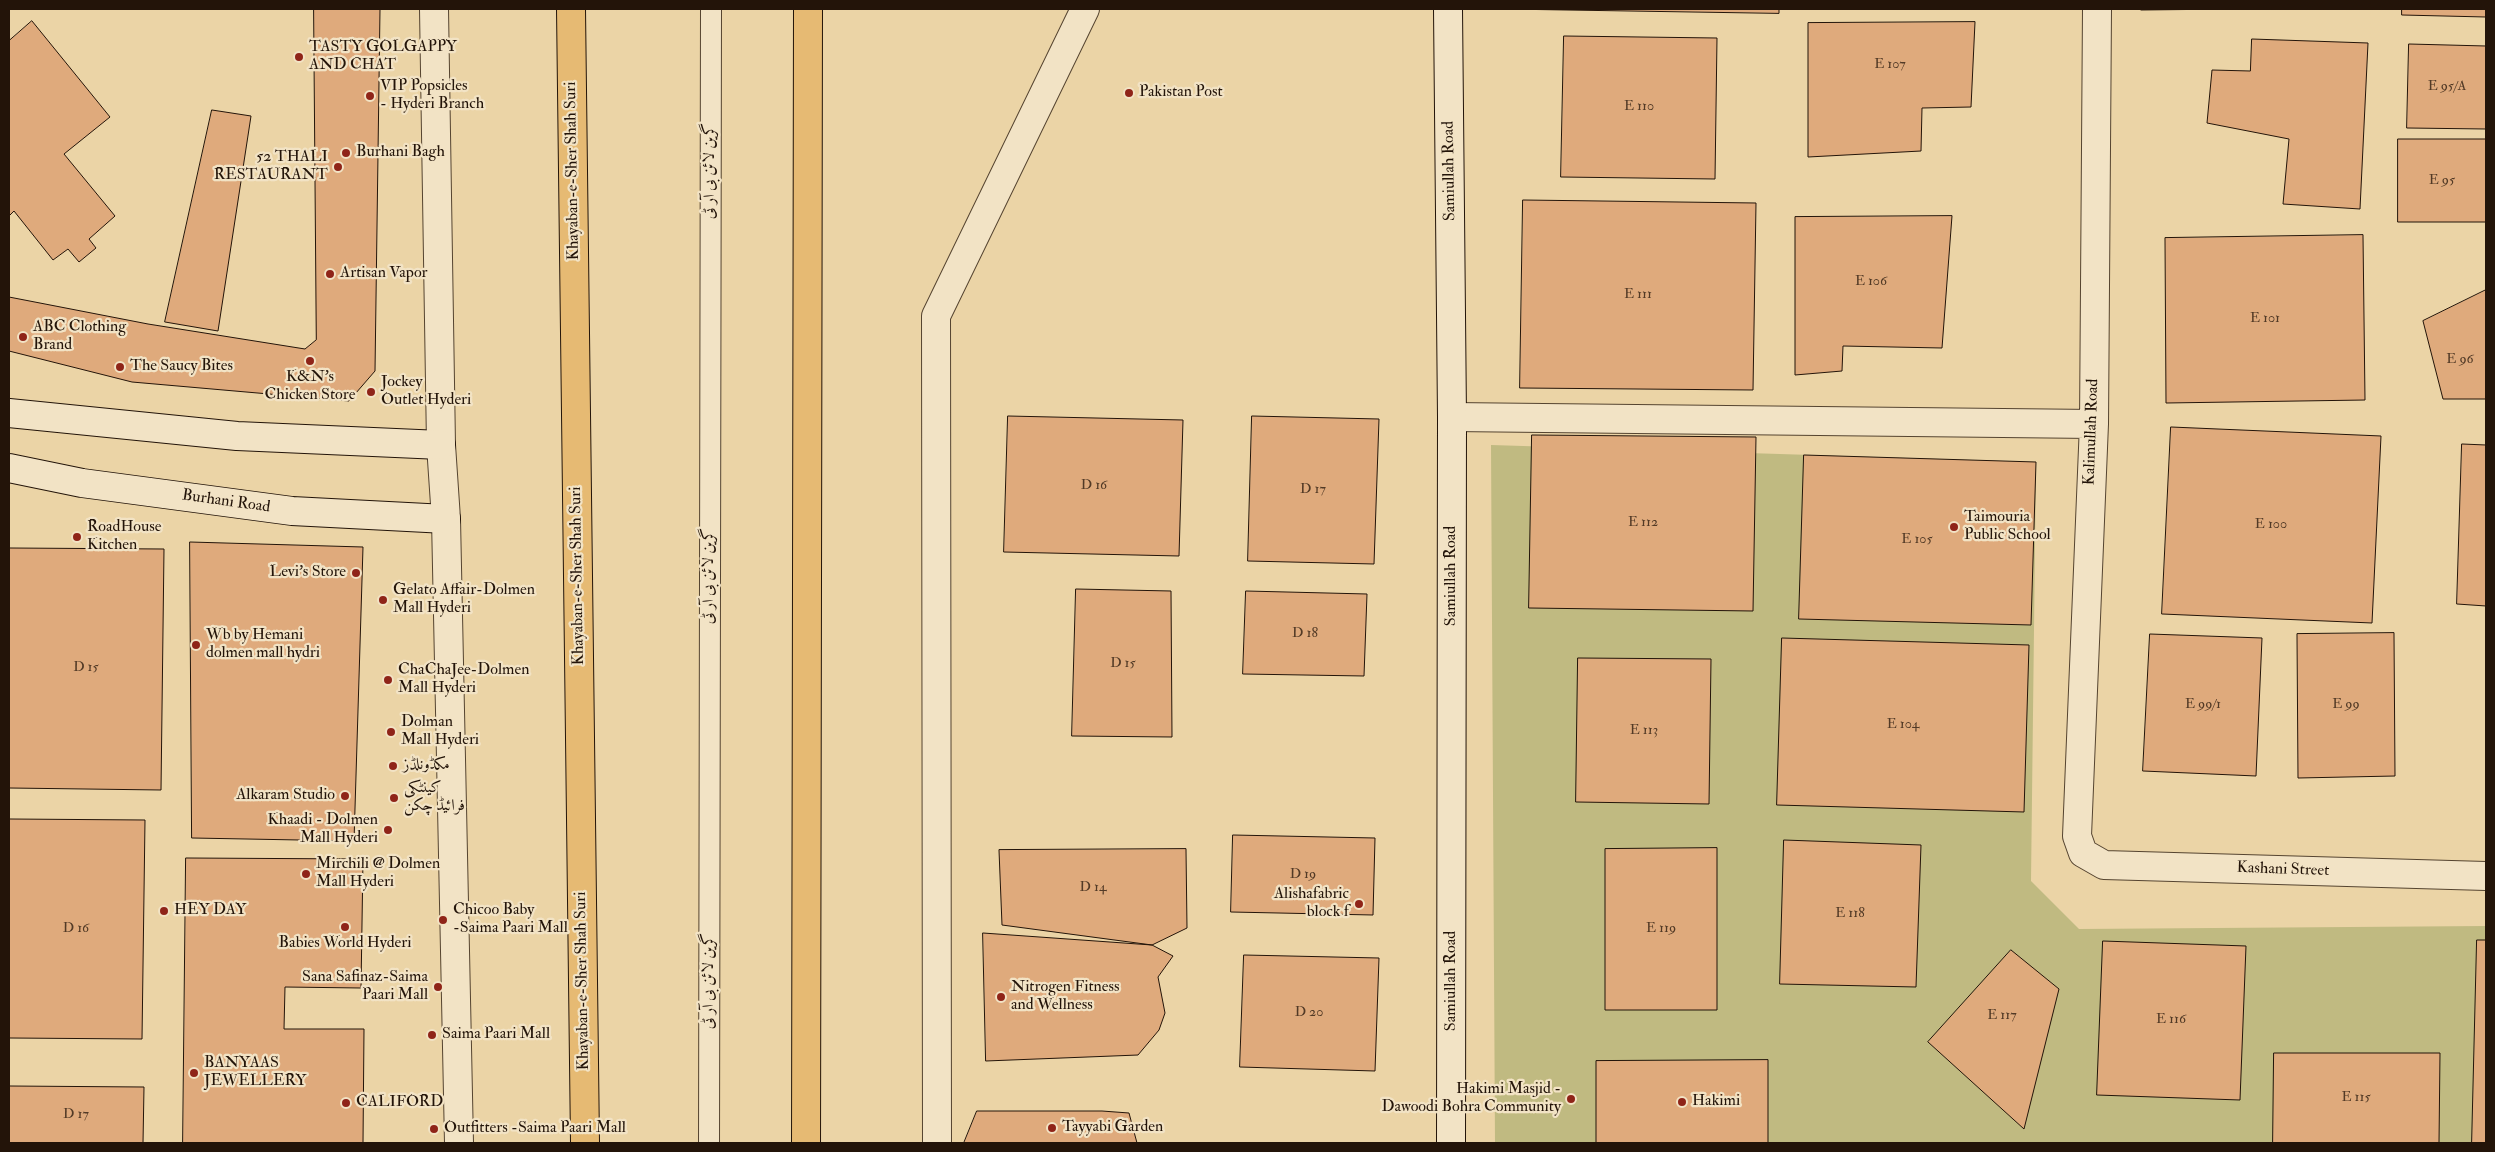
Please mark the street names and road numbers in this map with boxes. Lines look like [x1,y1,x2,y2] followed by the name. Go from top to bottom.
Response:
[562,81,584,261] street label: Khayaban-e-Sher Shah Suri
[1440,121,1460,221] street label: Samiullah Road
[701,123,721,219] street label: گرین لائن بی آر ٹی
[2081,378,2103,486] street label: Kalimullah Road
[181,486,271,518] street label: Burhani Road
[567,486,589,666] street label: Khayaban-e-Sher Shah Suri
[1442,526,1462,626] street label: Samiullah Road
[700,528,720,624] street label: گرین لائن بی آر ٹی
[2236,859,2330,881] street label: Kashani Street
[572,891,594,1071] street label: Khayaban-e-Sher Shah Suri
[1442,931,1462,1031] street label: Samiullah Road
[700,933,720,1029] street label: گرین لائن بی آر ٹی

